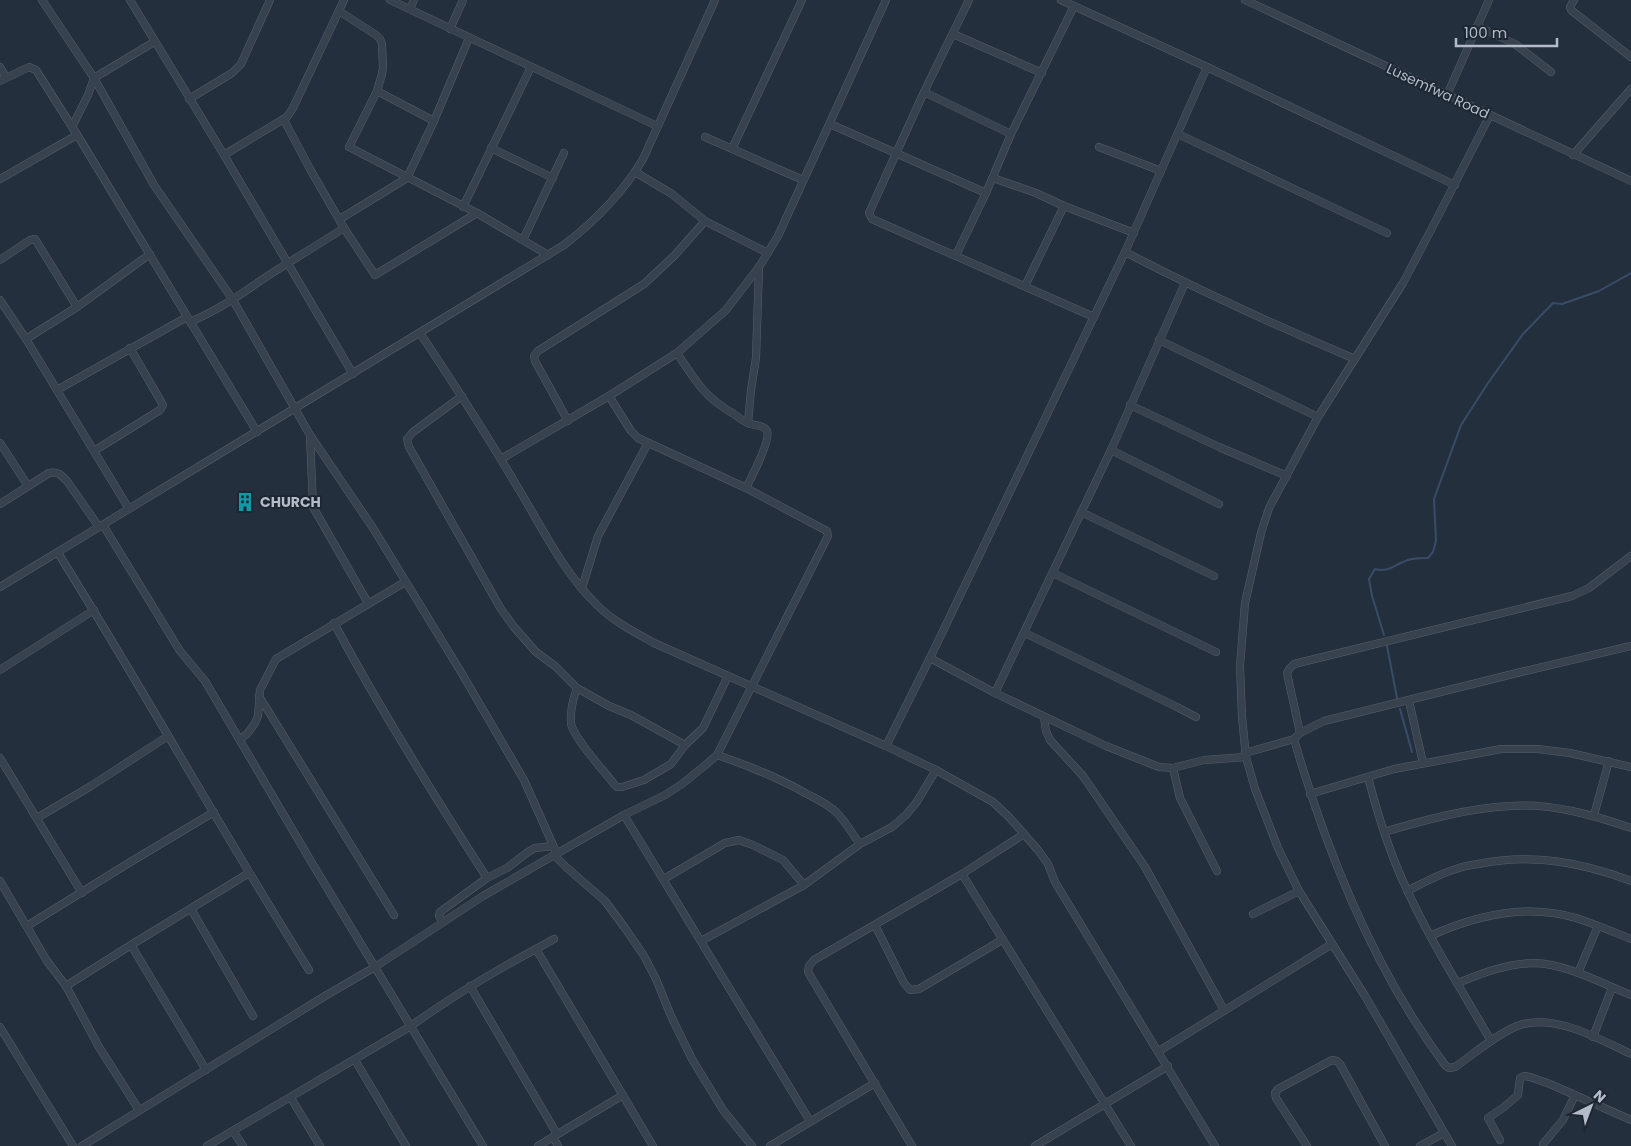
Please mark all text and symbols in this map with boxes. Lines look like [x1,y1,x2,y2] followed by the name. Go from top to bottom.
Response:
[1456,15,1557,47] scale bar
[1464,22,1507,43] text: 100 m
[1383,58,1493,124] street label: Lusemfwa Road
[234,491,256,513] building icon: CHURCH
[260,492,321,512] place label: CHURCH
[1566,1081,1616,1131] north arrow
[1589,1085,1610,1107] text: N

